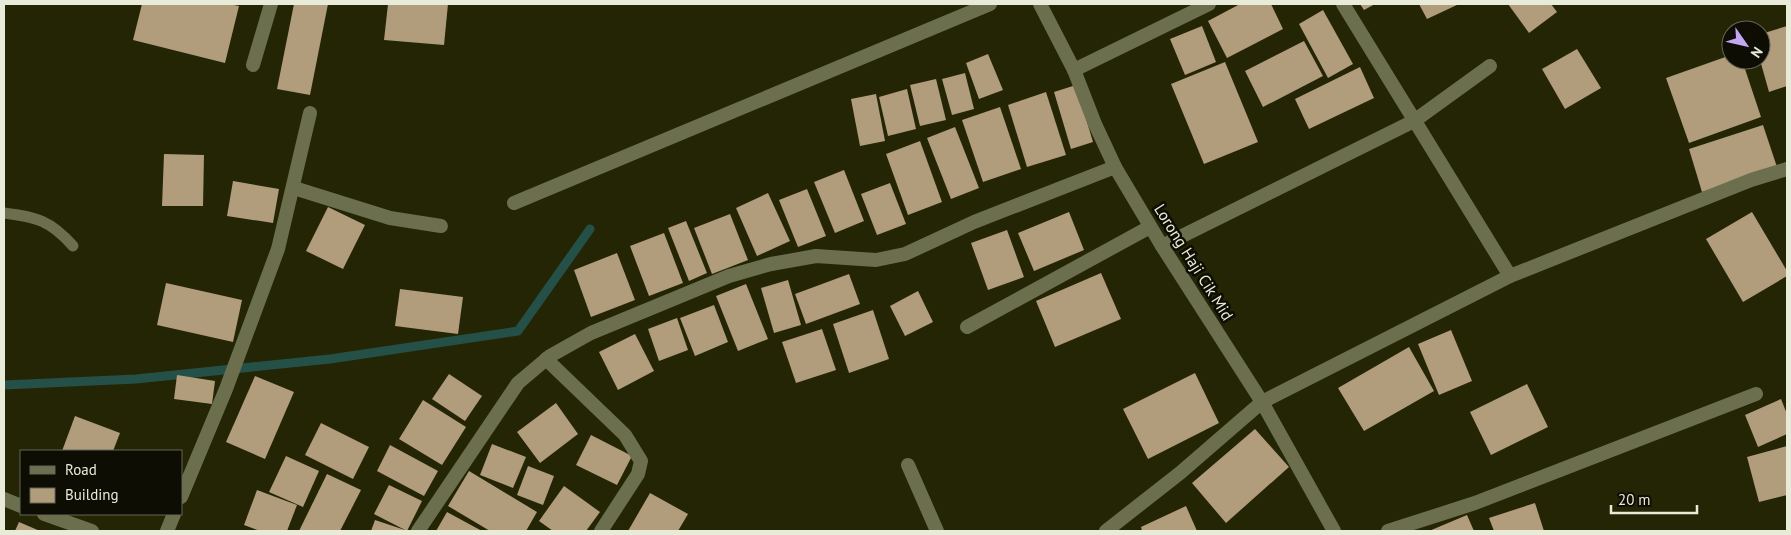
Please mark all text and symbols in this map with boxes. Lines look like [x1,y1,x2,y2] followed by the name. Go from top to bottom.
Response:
[1721,20,1771,70] north arrow
[1747,43,1767,61] text: N
[1150,200,1238,324] street label: Lorong Haji Cik Mid
[20,450,182,515] legend
[65,460,97,479] text: Road
[1611,482,1697,514] scale bar
[65,485,119,504] text: Building
[1618,490,1651,509] text: 20 m

